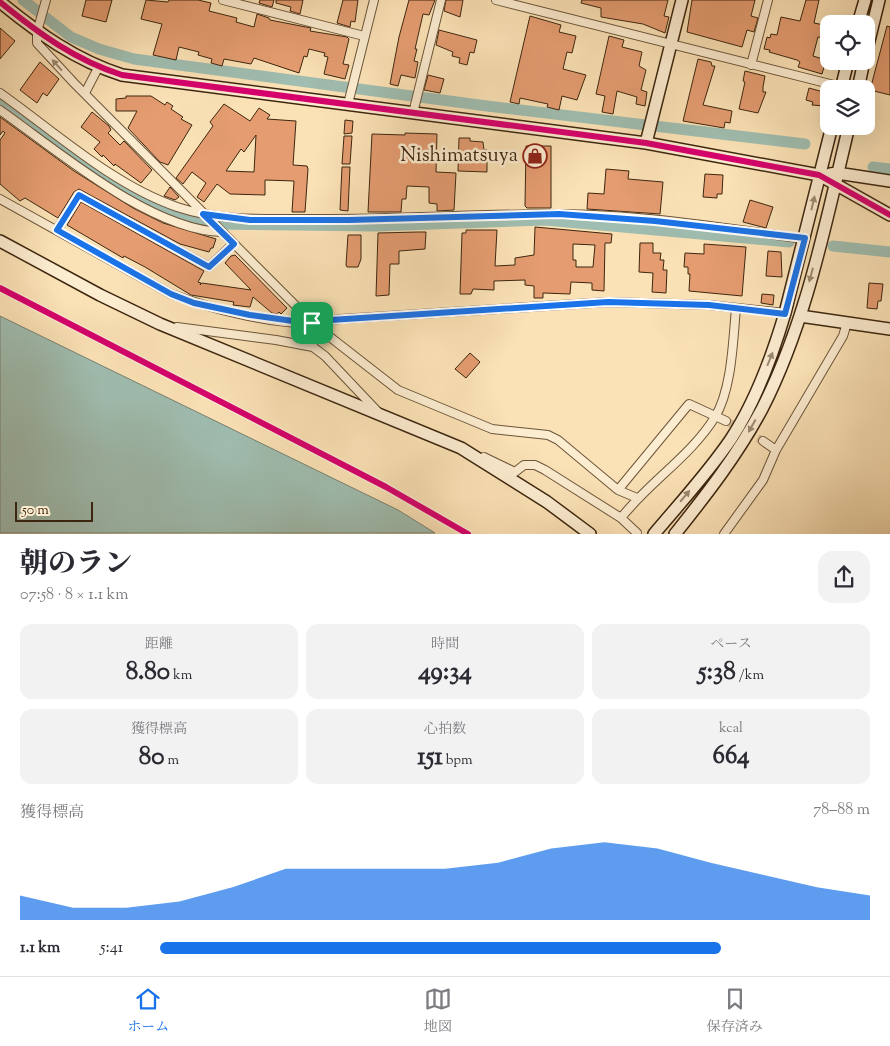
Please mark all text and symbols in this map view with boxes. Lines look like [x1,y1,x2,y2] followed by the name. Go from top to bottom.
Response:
[820,15,875,135] map controls
[820,15,875,70] button: locate
[51,59,63,71] one-way arrow
[820,80,875,135] button: layers
[400,142,518,171] place label: Nishimatsuya
[522,143,548,169] shop icon: Nishimatsuya
[809,195,817,210] one-way arrow
[807,268,815,283] one-way arrow
[291,302,333,344] pin
[298,309,326,337] icon: arrive
[766,352,774,366] one-way arrow
[748,419,756,434] one-way arrow
[680,490,691,503] one-way arrow
[15,498,92,522] scale bar
[22,501,49,521] text: 50 m
[20,545,132,585] text: 朝のラン
[818,551,870,603] button: share
[20,584,128,607] text: 07:58 · 8 × 1.1 km
[145,635,173,655] text: 距離
[431,635,459,655] text: 時間
[710,635,752,655] text: ペース
[126,655,170,691] text: 8.80
[418,655,472,691] text: 49:34
[698,655,736,691] text: 5:38
[170,666,192,686] text: km
[736,666,764,686] text: /km
[719,719,743,739] text: kcal
[131,720,187,740] text: 獲得標高
[424,720,466,740] text: 心拍数
[713,739,749,775] text: 664
[139,740,165,776] text: 80
[417,740,443,776] text: 151
[165,751,179,771] text: m
[443,751,473,771] text: bpm
[813,799,870,822] text: 78–88 m
[20,802,84,825] text: 獲得標高
[20,937,60,960] text: 1.1 km
[100,937,123,960] text: 5:41
[127,985,169,1038] tab: ホーム
[424,985,452,1038] tab: 地図
[707,985,763,1038] tab: 保存済み

